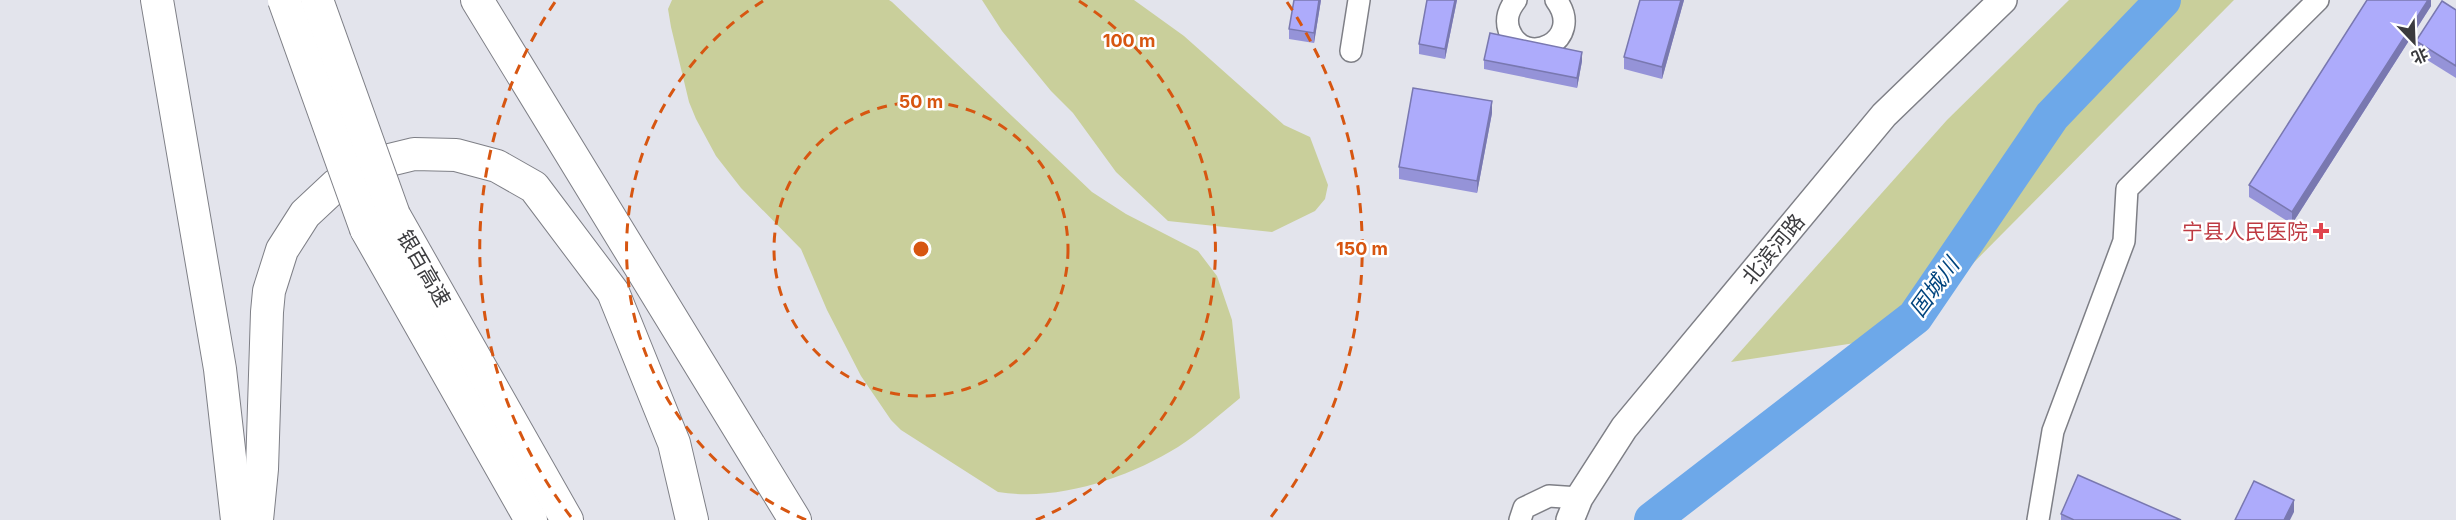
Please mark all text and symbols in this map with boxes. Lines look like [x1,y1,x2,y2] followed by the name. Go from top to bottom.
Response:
[2384,12,2444,72] north arrow
[1103,30,1155,51] text: 100 m
[2409,43,2431,68] text: 北
[899,91,943,112] text: 50 m
[1736,209,1810,289] street label: 北滨河路
[2182,219,2308,244] place label: 宁县人民医院
[2312,222,2330,240] marker: 宁县人民医院
[392,225,456,311] street label: 银百高速
[1336,238,1388,259] text: 150 m
[911,239,931,259] centre of rings
[1904,251,1965,321] water label: 固城川

